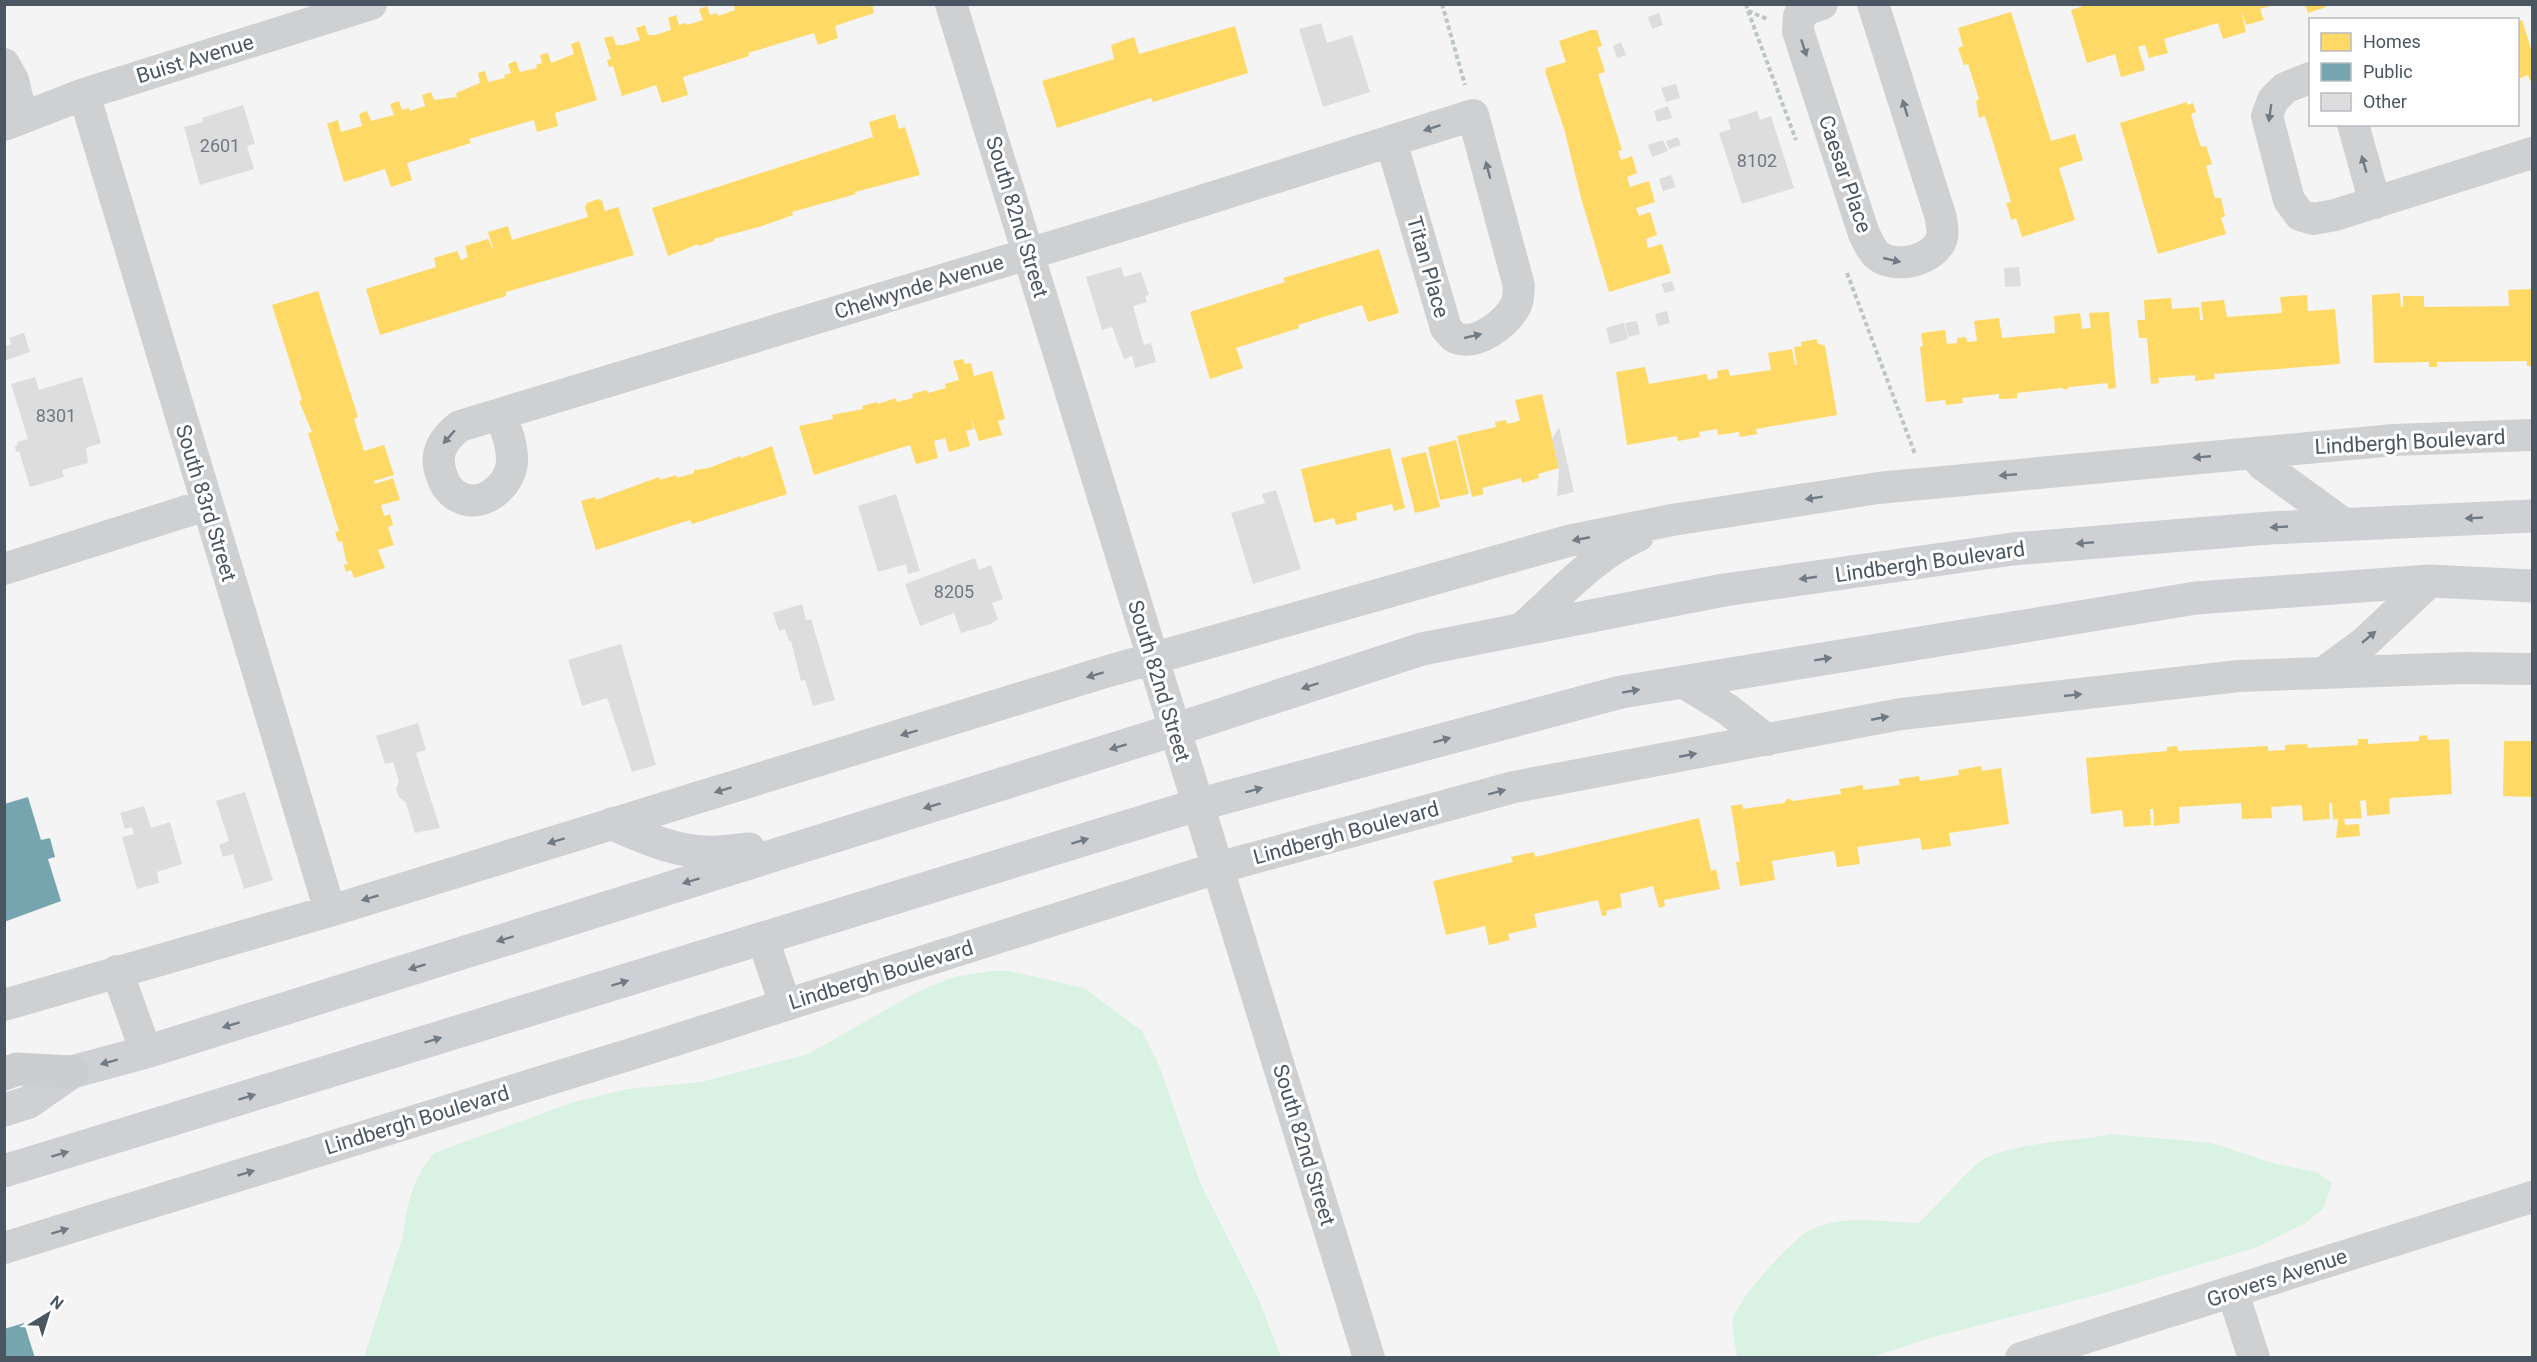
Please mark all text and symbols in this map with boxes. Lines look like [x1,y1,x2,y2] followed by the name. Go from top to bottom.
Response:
[2309,18,2519,126] legend
[133,30,257,88] street label: Buist Avenue
[2363,31,2421,52] text: Homes
[1799,39,1809,57] one-way arrow
[2363,61,2413,82] text: Public
[2363,91,2407,112] text: Other
[1900,99,1909,117] one-way arrow
[2266,104,2275,123] one-way arrow
[1814,112,1876,236] street label: Caesar Place
[1423,124,1441,133] one-way arrow
[981,133,1053,301] street label: South 82nd Street
[200,135,240,156] house number: 2601
[1737,150,1777,171] house number: 8102
[2359,155,2368,173] one-way arrow
[1483,161,1492,179] one-way arrow
[1402,213,1454,321] street label: Titan Place
[832,250,1006,324] street label: Chelwynde Avenue
[1883,256,1902,265] one-way arrow
[1464,331,1482,341] one-way arrow
[36,405,76,426] house number: 8301
[171,422,241,584] street label: South 83rd Street
[2314,425,2506,459] street label: Lindbergh Boulevard
[443,429,456,444] one-way arrow
[2192,452,2211,462] one-way arrow
[1998,470,2017,480] one-way arrow
[1804,493,1823,502] one-way arrow
[2465,514,2484,523] one-way arrow
[2270,523,2289,532] one-way arrow
[1571,535,1590,544] one-way arrow
[1834,537,2026,587] street label: Lindbergh Boulevard
[2075,538,2094,548] one-way arrow
[1799,574,1818,583] one-way arrow
[934,581,974,602] house number: 8205
[1123,597,1195,765] street label: South 82nd Street
[2361,631,2377,644] one-way arrow
[1814,654,1833,663] one-way arrow
[1086,671,1104,680] one-way arrow
[1301,681,1319,691] one-way arrow
[1622,686,1641,695] one-way arrow
[2064,690,2083,700] one-way arrow
[1870,713,1889,722] one-way arrow
[900,729,918,738] one-way arrow
[1434,735,1452,744] one-way arrow
[1109,743,1127,753] one-way arrow
[1679,750,1698,759] one-way arrow
[1245,785,1263,795] one-way arrow
[714,786,732,795] one-way arrow
[1488,787,1506,796] one-way arrow
[1251,797,1441,869] street label: Lindbergh Boulevard
[923,802,941,811] one-way arrow
[1071,836,1089,845] one-way arrow
[547,837,565,846] one-way arrow
[682,877,700,886] one-way arrow
[361,894,379,903] one-way arrow
[496,935,514,944] one-way arrow
[786,936,976,1014] street label: Lindbergh Boulevard
[408,963,426,972] one-way arrow
[611,977,629,987] one-way arrow
[222,1021,240,1031] one-way arrow
[424,1035,442,1044] one-way arrow
[99,1058,118,1068] one-way arrow
[1268,1061,1340,1229] street label: South 82nd Street
[322,1081,512,1159] street label: Lindbergh Boulevard
[238,1092,256,1101] one-way arrow
[51,1149,69,1158] one-way arrow
[237,1168,255,1177] one-way arrow
[51,1226,69,1235] one-way arrow
[2204,1244,2350,1312] street label: Grovers Avenue
[18,1284,78,1344] north arrow
[47,1292,67,1314] text: N

